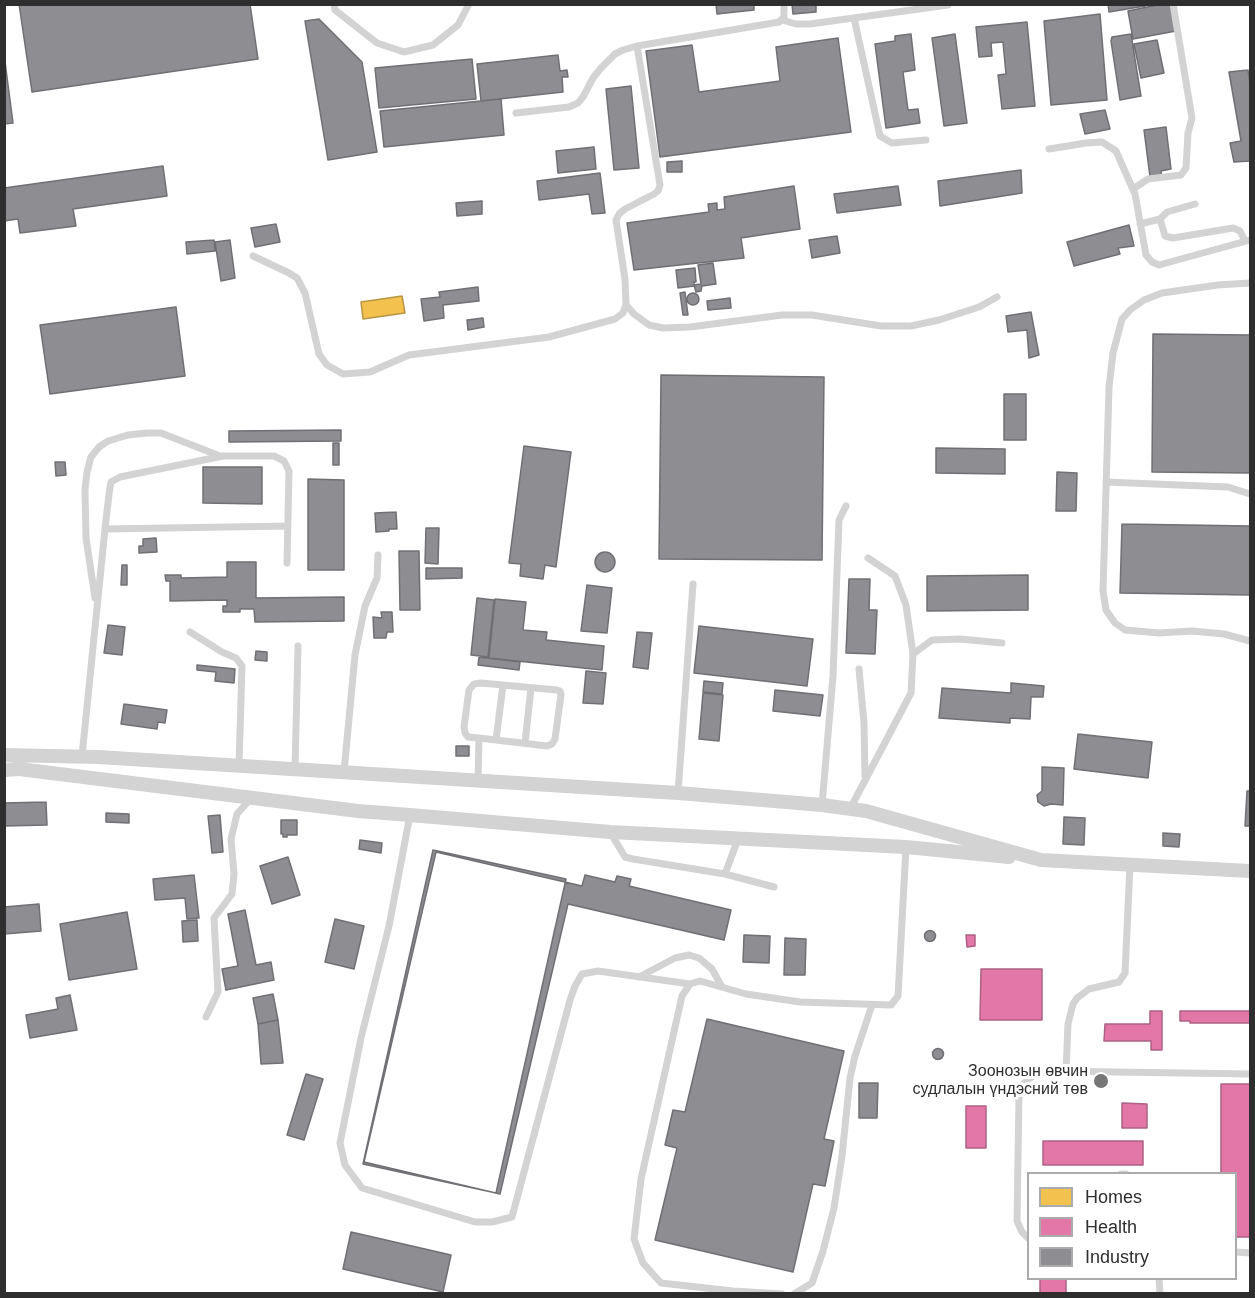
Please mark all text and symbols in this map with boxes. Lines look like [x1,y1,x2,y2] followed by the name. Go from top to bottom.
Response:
[912,1062,1088,1100] place label: Зоонозын өвчин судлалын үндэсний төв
[1092,1072,1110,1090] marker: Зоонозын өвчин судлалын үндэсний төв
[1027,1172,1237,1280] legend
[1085,1187,1142,1207] text: Homes
[1085,1217,1137,1237] text: Health
[1085,1247,1149,1267] text: Industry

